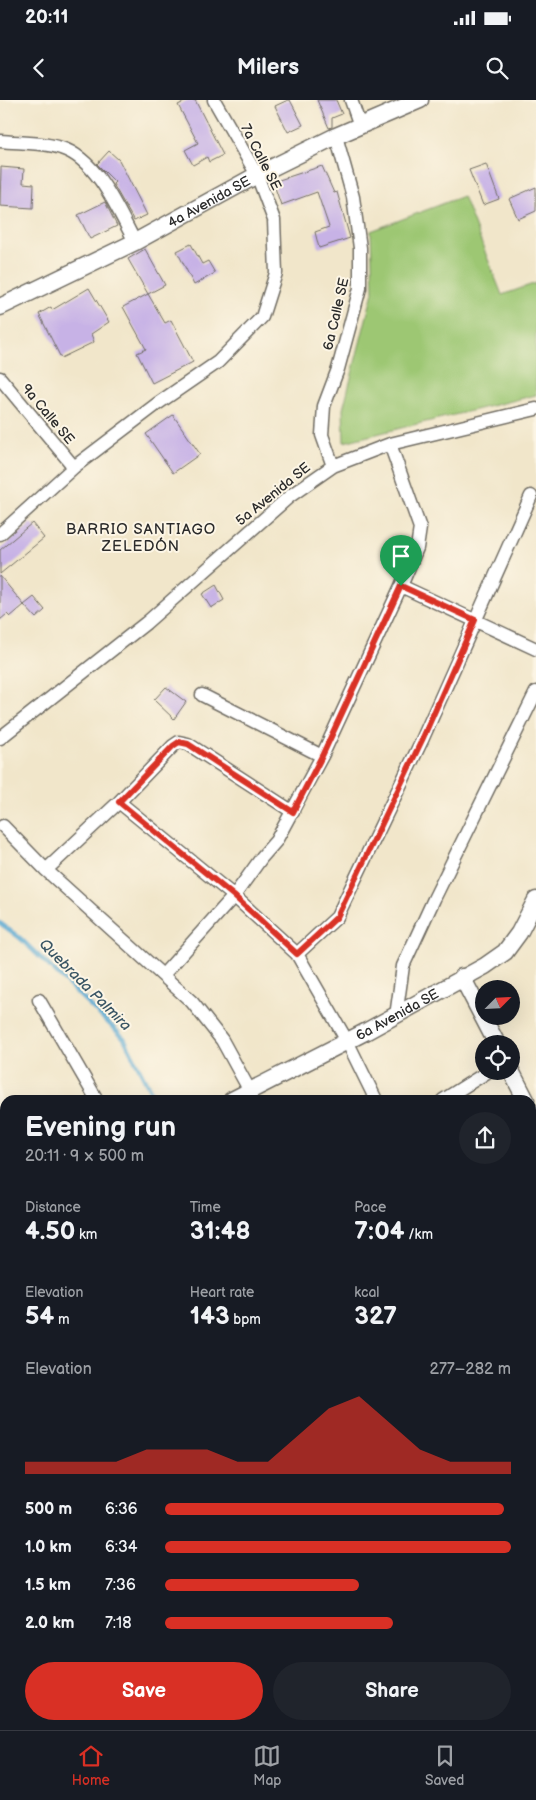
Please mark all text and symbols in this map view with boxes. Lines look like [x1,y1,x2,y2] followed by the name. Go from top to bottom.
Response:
[25,6,68,29] text: 20:11
[25,54,53,82] icon: back
[237,54,299,81] text: Milers
[483,54,511,82] icon: search
[237,121,285,193] street label: 7a Calle SE
[164,172,253,231] street label: 4a Avenida SE
[319,276,353,352] street label: 6a Calle SE
[18,380,78,448] street label: 9a Calle SE
[232,459,314,529] street label: 5a Avenida SE
[66,520,216,556] district label: BARRIO SANTIAGO ZELEDÓN
[380,535,422,586] pin
[387,542,415,570] icon: arrive
[35,935,135,1035] water label: Quebrada Palmira
[475,980,520,1025] north arrow
[475,980,520,1080] map controls
[353,985,441,1044] street label: 6a Avenida SE
[475,1035,520,1080] button: locate
[25,1111,176,1144] text: Evening run
[459,1112,511,1164] button: share
[25,1147,144,1166] text: 20:11 · 9 × 500 m
[25,1199,81,1216] text: Distance
[190,1199,221,1216] text: Time
[354,1199,386,1216] text: Pace
[25,1216,75,1247] text: 4.50
[190,1216,251,1247] text: 31:48
[354,1216,404,1247] text: 7:04
[75,1226,97,1243] text: km
[404,1226,433,1243] text: /km
[25,1284,83,1301] text: Elevation
[190,1284,254,1301] text: Heart rate
[354,1284,379,1301] text: kcal
[25,1301,54,1332] text: 54
[190,1301,230,1332] text: 143
[354,1301,397,1332] text: 327
[54,1311,70,1328] text: m
[230,1311,261,1328] text: bpm
[25,1360,92,1379] text: Elevation
[430,1360,511,1379] text: 277–282 m
[25,1500,72,1519] text: 500 m
[105,1500,138,1519] text: 6:36
[25,1538,72,1557] text: 1.0 km
[105,1538,138,1557] text: 6:34
[25,1576,71,1595] text: 1.5 km
[105,1576,136,1595] text: 7:36
[25,1614,74,1633] text: 2.0 km
[105,1614,132,1633] text: 7:18
[25,1662,263,1720] button: Save
[273,1662,511,1720] button: Share
[72,1742,110,1789] tab: Home
[253,1742,281,1789] tab: Map
[425,1742,464,1789] tab: Saved

